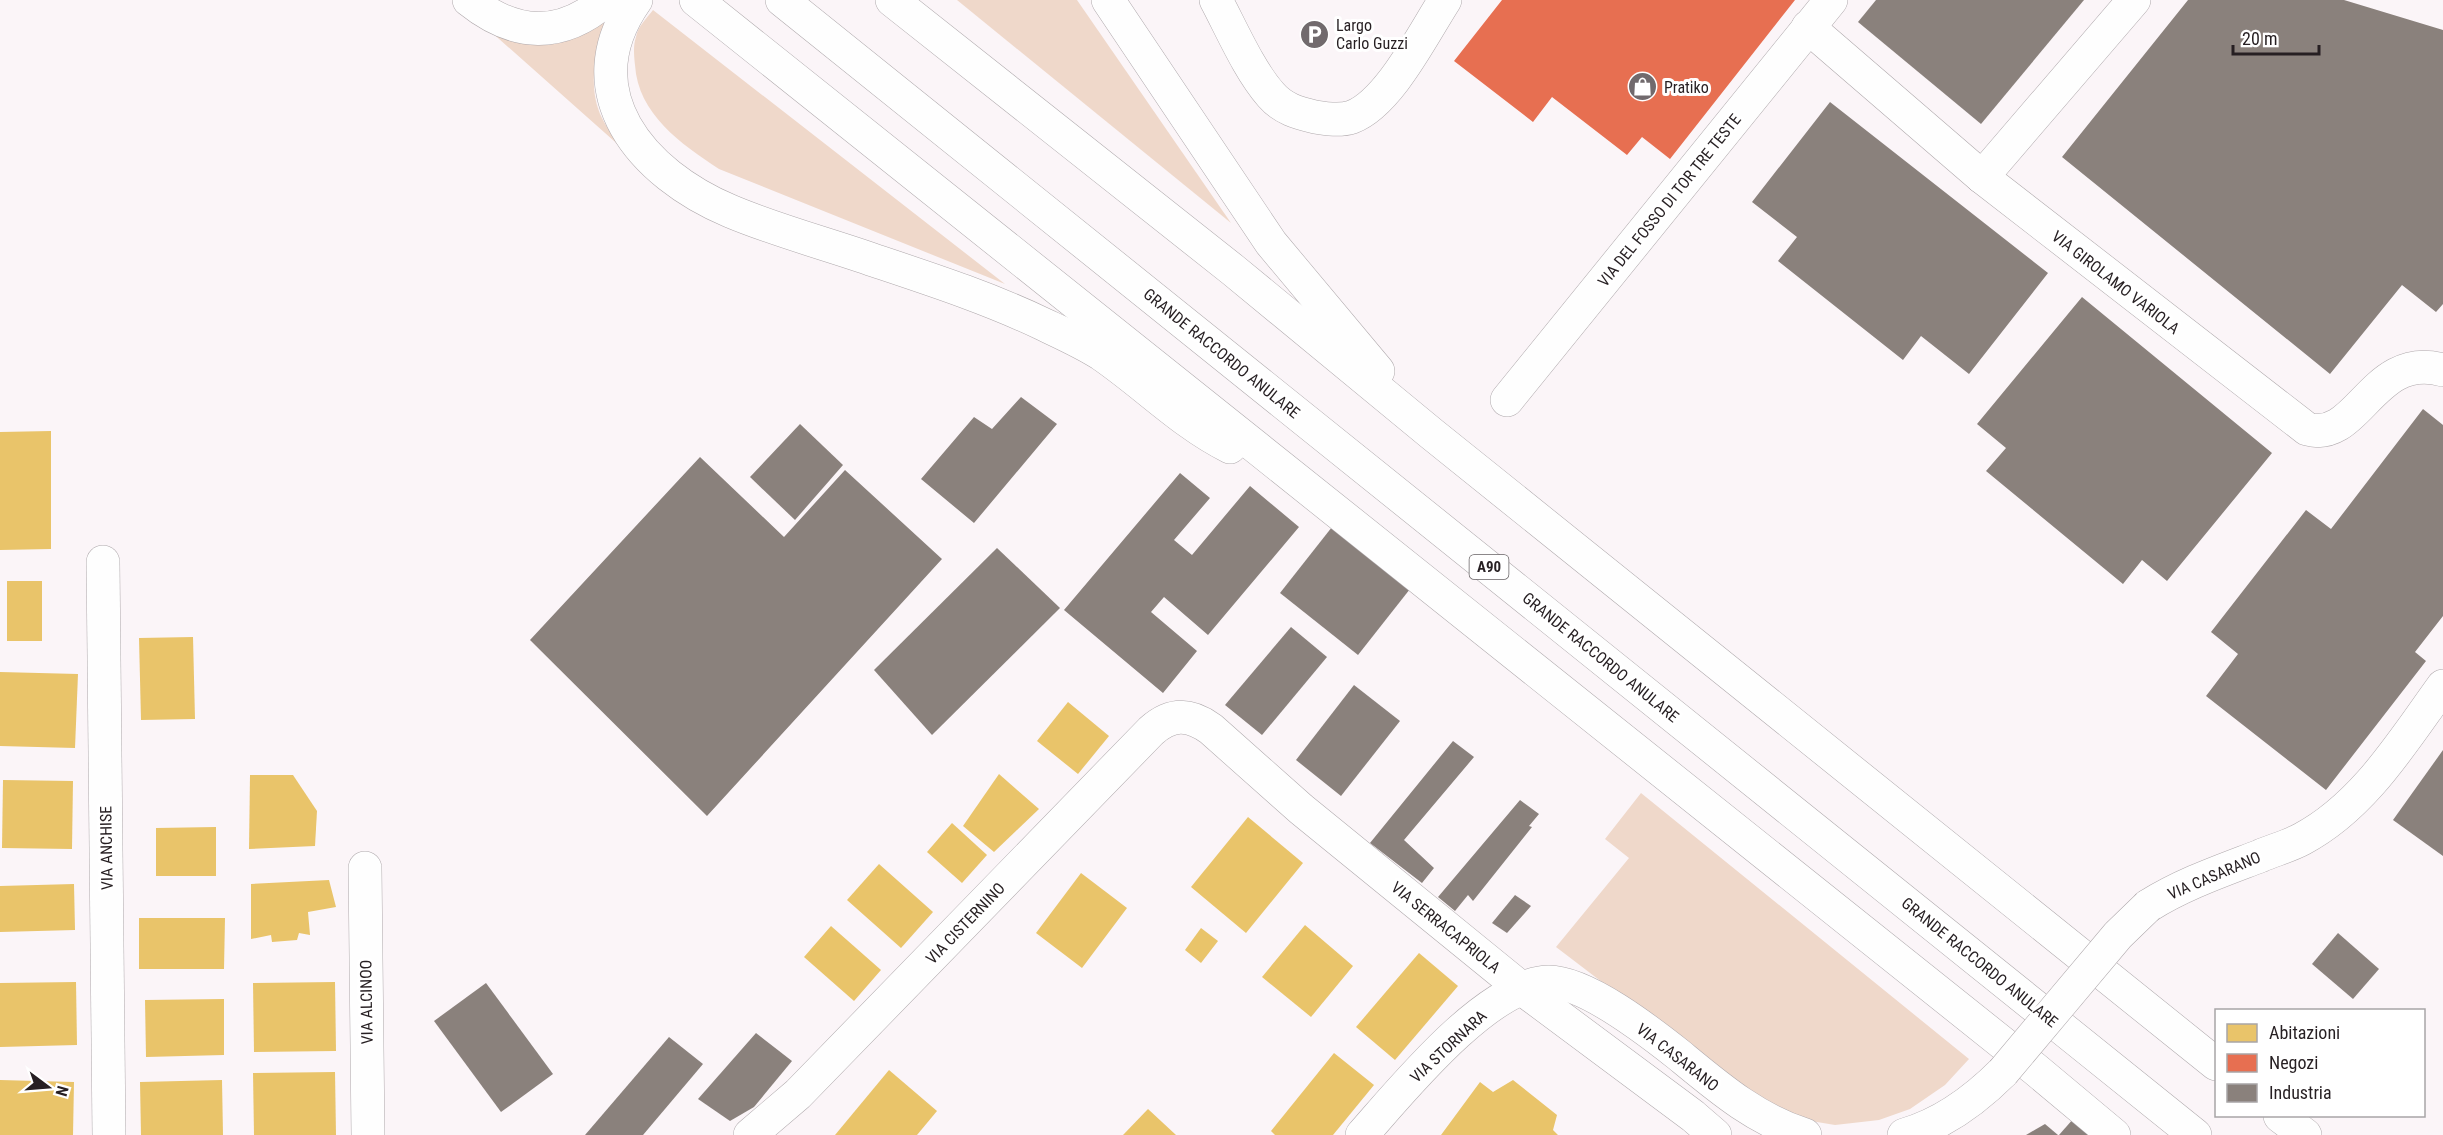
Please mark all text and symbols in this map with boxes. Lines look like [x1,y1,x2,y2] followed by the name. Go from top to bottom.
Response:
[1336,16,1408,53] place label: Largo Carlo Guzzi
[1299,18,1331,50] parking icon: Largo Carlo Guzzi
[2233,18,2318,56] scale bar
[2242,28,2277,49] text: 20 m
[1627,71,1659,103] shop icon: Pratiko
[1664,78,1709,97] place label: Pratiko
[1594,110,1745,290] street label: VIA DEL FOSSO DI TOR TRE TESTE
[2048,227,2183,338] street label: VIA GIROLAMO VARIOLA
[1140,284,1304,422] street label: GRANDE RACCORDO ANULARE
[1470,555,1508,579] road number: A90
[1519,588,1683,726] street label: GRANDE RACCORDO ANULARE
[96,806,117,890] street label: VIA ANCHISE
[2165,847,2264,904] street label: VIA CASARANO
[1387,878,1504,977] street label: VIA SERRACAPRIOLA
[922,879,1009,968] street label: VIA CISTERNINO
[1898,893,2062,1031] street label: GRANDE RACCORDO ANULARE
[356,960,377,1044] street label: VIA ALCINOO
[1406,1006,1490,1087] street label: VIA STORNARA
[2215,1009,2425,1117] legend
[1633,1019,1723,1095] street label: VIA CASARANO
[2269,1022,2340,1043] text: Abitazioni
[2269,1052,2318,1073] text: Negozi
[18,1057,78,1117] north arrow
[2269,1082,2332,1103] text: Industria
[51,1084,72,1098] text: N

